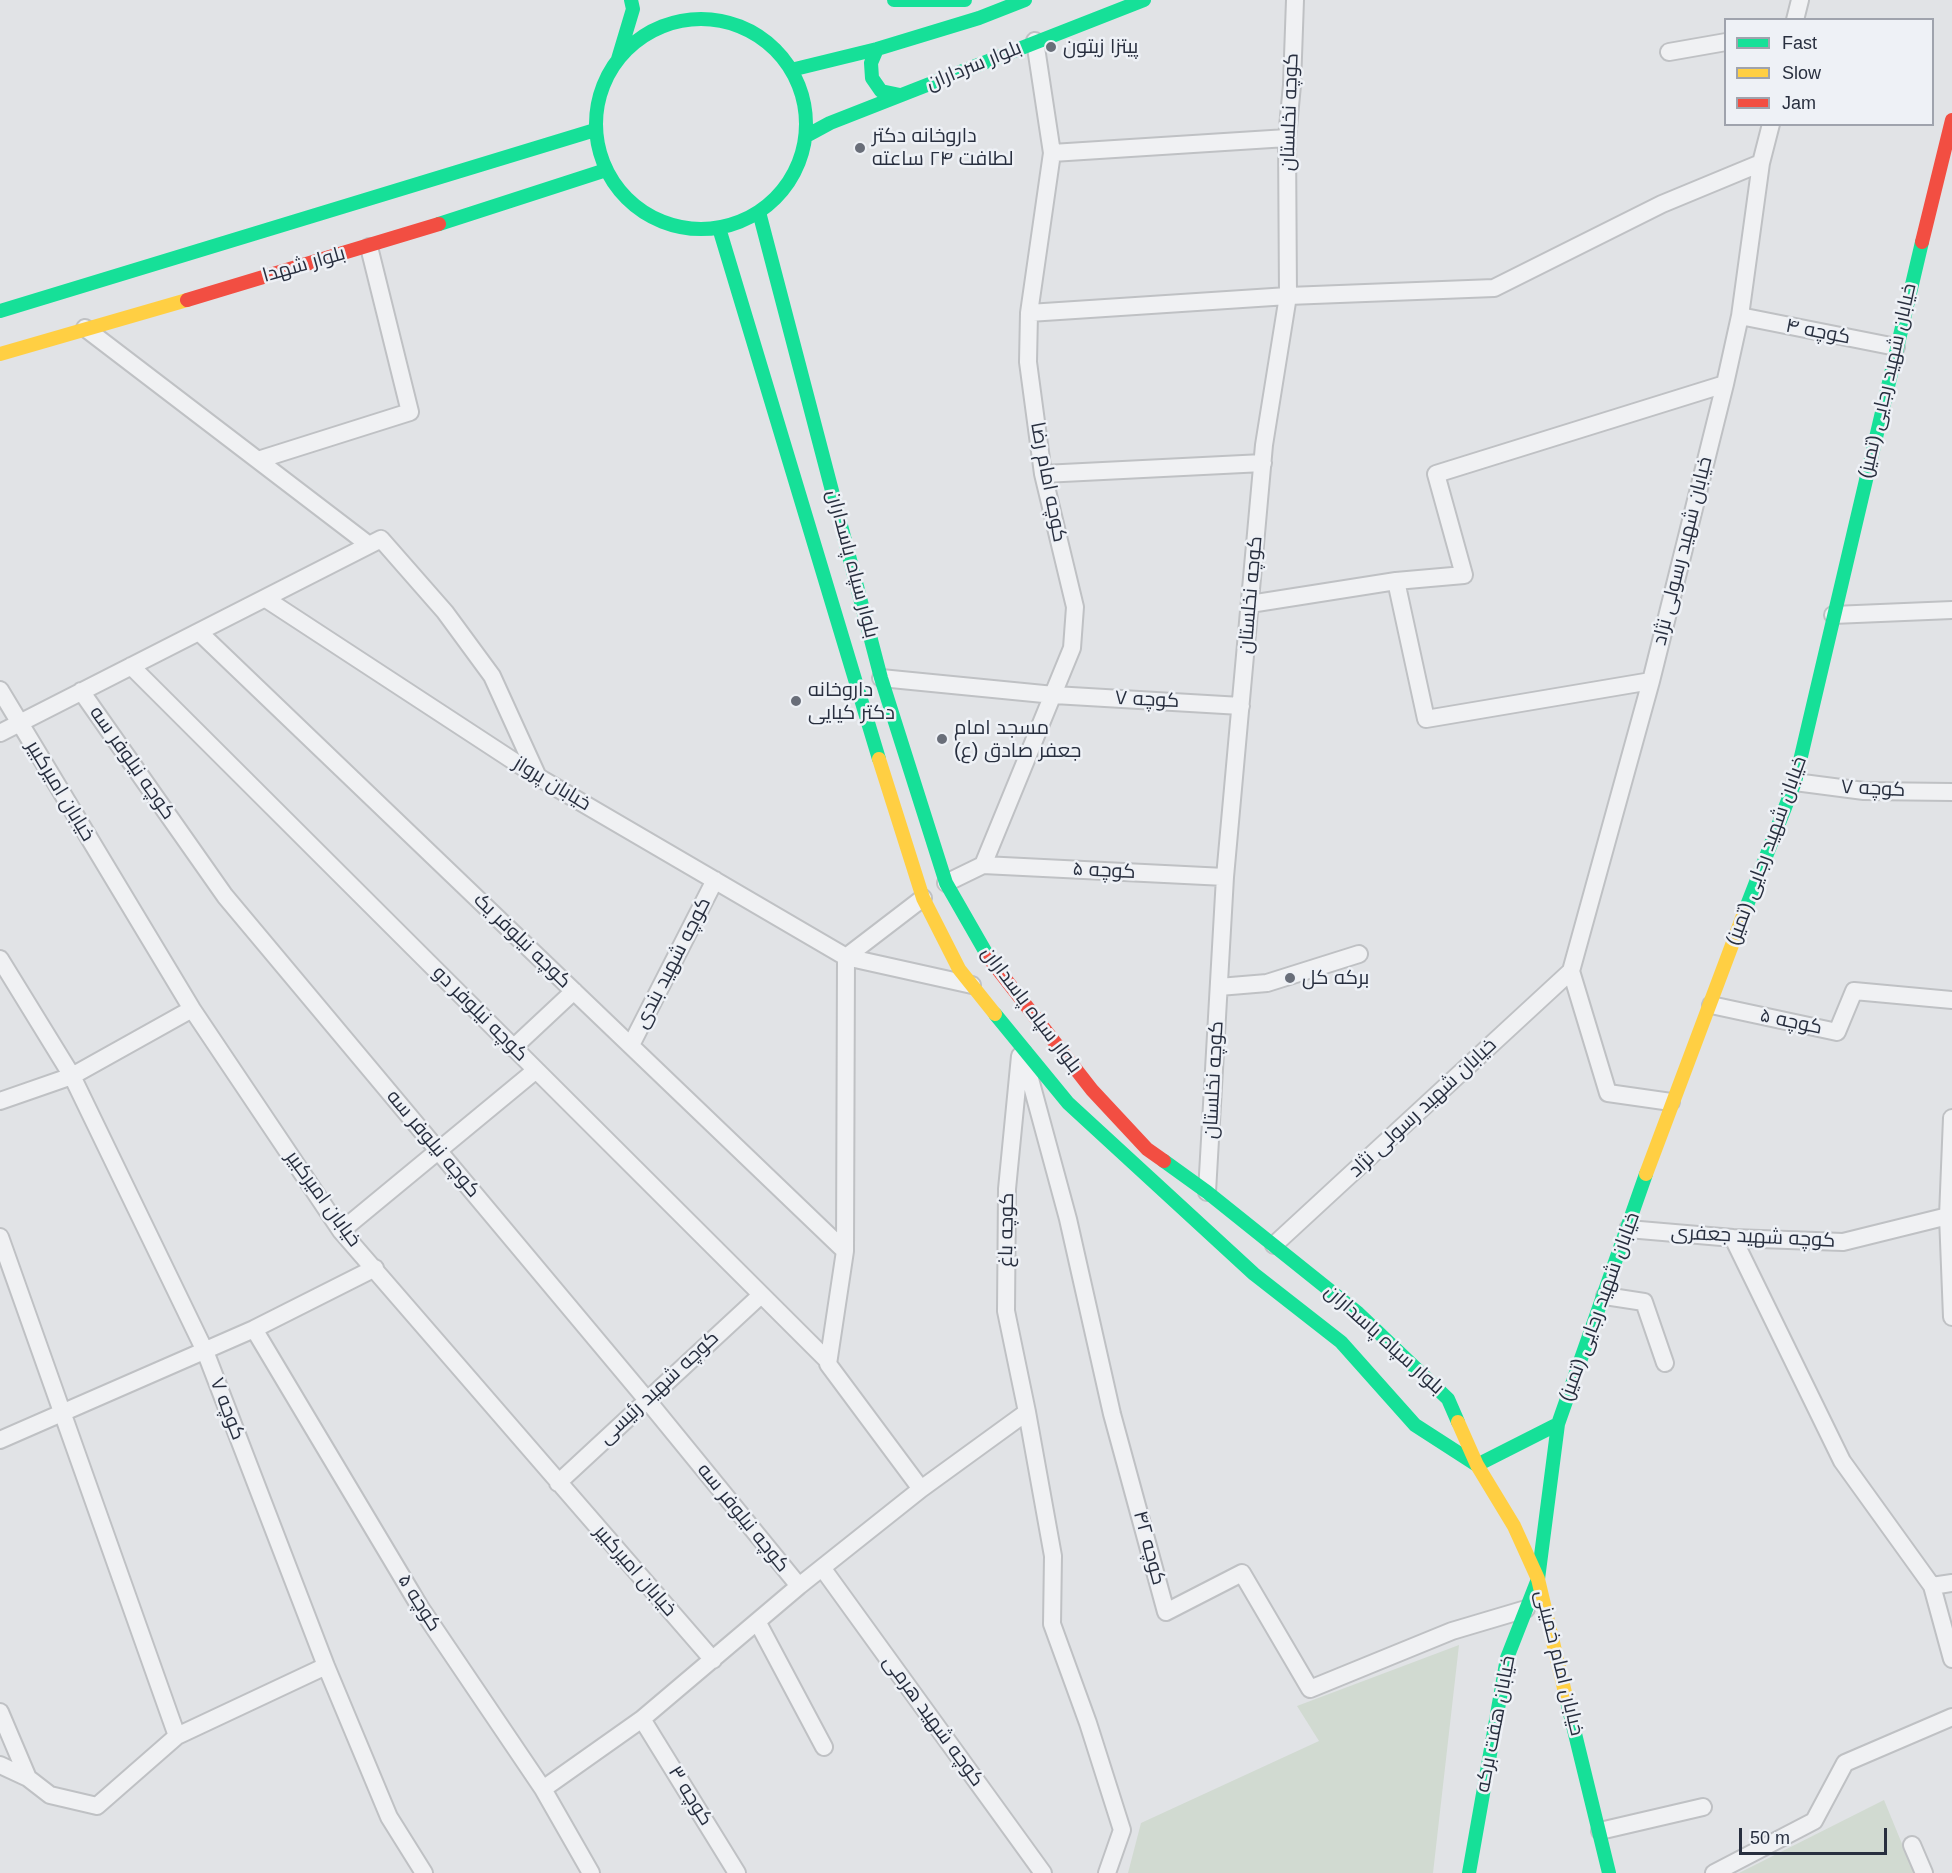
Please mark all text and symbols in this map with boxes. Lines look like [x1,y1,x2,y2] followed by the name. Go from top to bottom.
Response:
[1724,18,1934,126] legend
[1782,33,1817,53] text: Fast
[1063,35,1138,59] place label: پیتزا زیتون
[923,36,1025,96] street label: بلوار سرداران
[1044,40,1058,54] marker: پیتزا زیتون
[1276,53,1304,171] street label: کوچه نخلستان
[1782,63,1821,83] text: Slow
[1782,93,1816,113] text: Jam
[872,124,1014,171] place label: داروخانه دکتر لطافت ۲۴ ساعته
[853,141,867,155] marker: داروخانه دکتر لطافت ۲۴ ساعته
[260,242,348,288] street label: بلوار شهدا
[1854,281,1922,481] street label: خیابان شهید رجایی (تمیز)
[1784,314,1852,350] street label: کوچه ۴
[1025,420,1071,544] street label: کوچه امام رضا
[1648,454,1718,648] street label: خیابان شهید رسولی نژاد
[821,487,883,641] street label: بلوار سپاه پاسداران
[1234,535,1268,655] street label: کوچه نخلستان
[808,678,895,725] place label: داروخانه دکتر کیایی
[1114,686,1180,714] street label: کوچه ۷
[789,694,803,708] marker: داروخانه دکتر کیایی
[84,702,180,824] street label: کوچه نیلوفر سه
[954,716,1081,763] place label: مسجد امام جعفر صادق (ع)
[935,732,949,746] marker: مسجد امام جعفر صادق (ع)
[21,736,99,846] street label: خیابان امیرکبیر
[509,752,595,816] street label: خیابان پرواز
[1722,753,1812,949] street label: خیابان شهید رجایی (تمیز)
[1840,775,1906,803] street label: کوچه ۷
[1072,857,1136,885] street label: کوچه ۵
[468,888,576,994] street label: کوچه نیلوفر یک
[630,893,716,1033] street label: کوچه شهید بندی
[975,942,1087,1078] street label: بلوار سپاه پاسداران
[427,961,533,1067] street label: کوچه نیلوفر دو
[1302,966,1369,990] place label: برکه کل
[1283,971,1297,985] marker: برکه کل
[1758,1004,1824,1040] street label: کوچه ۵
[1199,1020,1229,1140] street label: کوچه نخلستان
[1344,1033,1502,1183] street label: خیابان شهید رسولی نژاد
[381,1085,485,1203] street label: کوچه نیلوفر سه
[280,1146,366,1252] street label: خیابان امیرکبیر
[994,1193,1020,1267] street label: کوچه باغ
[1555,1209,1645,1405] street label: خیابان شهید رجایی (تمیز)
[1670,1221,1836,1253] street label: کوچه شهید جعفری
[1319,1280,1449,1400] street label: بلوار سپاه پاسداران
[594,1326,724,1450] street label: کوچه شهید رئیسی
[204,1374,250,1444] street label: کوچه ۷
[692,1459,794,1577] street label: کوچه نیلوفر سه
[1128,1508,1170,1588] street label: کوچه ۴۲
[589,1520,681,1622] street label: خیابان امیرکبیر
[392,1570,446,1636] street label: کوچه ۵
[1529,1588,1589,1738] street label: خیابان امام خمینی
[877,1651,989,1791] street label: کوچه شهید هرمی
[1471,1653,1521,1795] street label: خیابان هفت برکه
[662,1762,718,1830] street label: کوچه ۳
[1742,1816,1890,1854] scale bar
[1750,1828,1790,1848] text: 50 m

